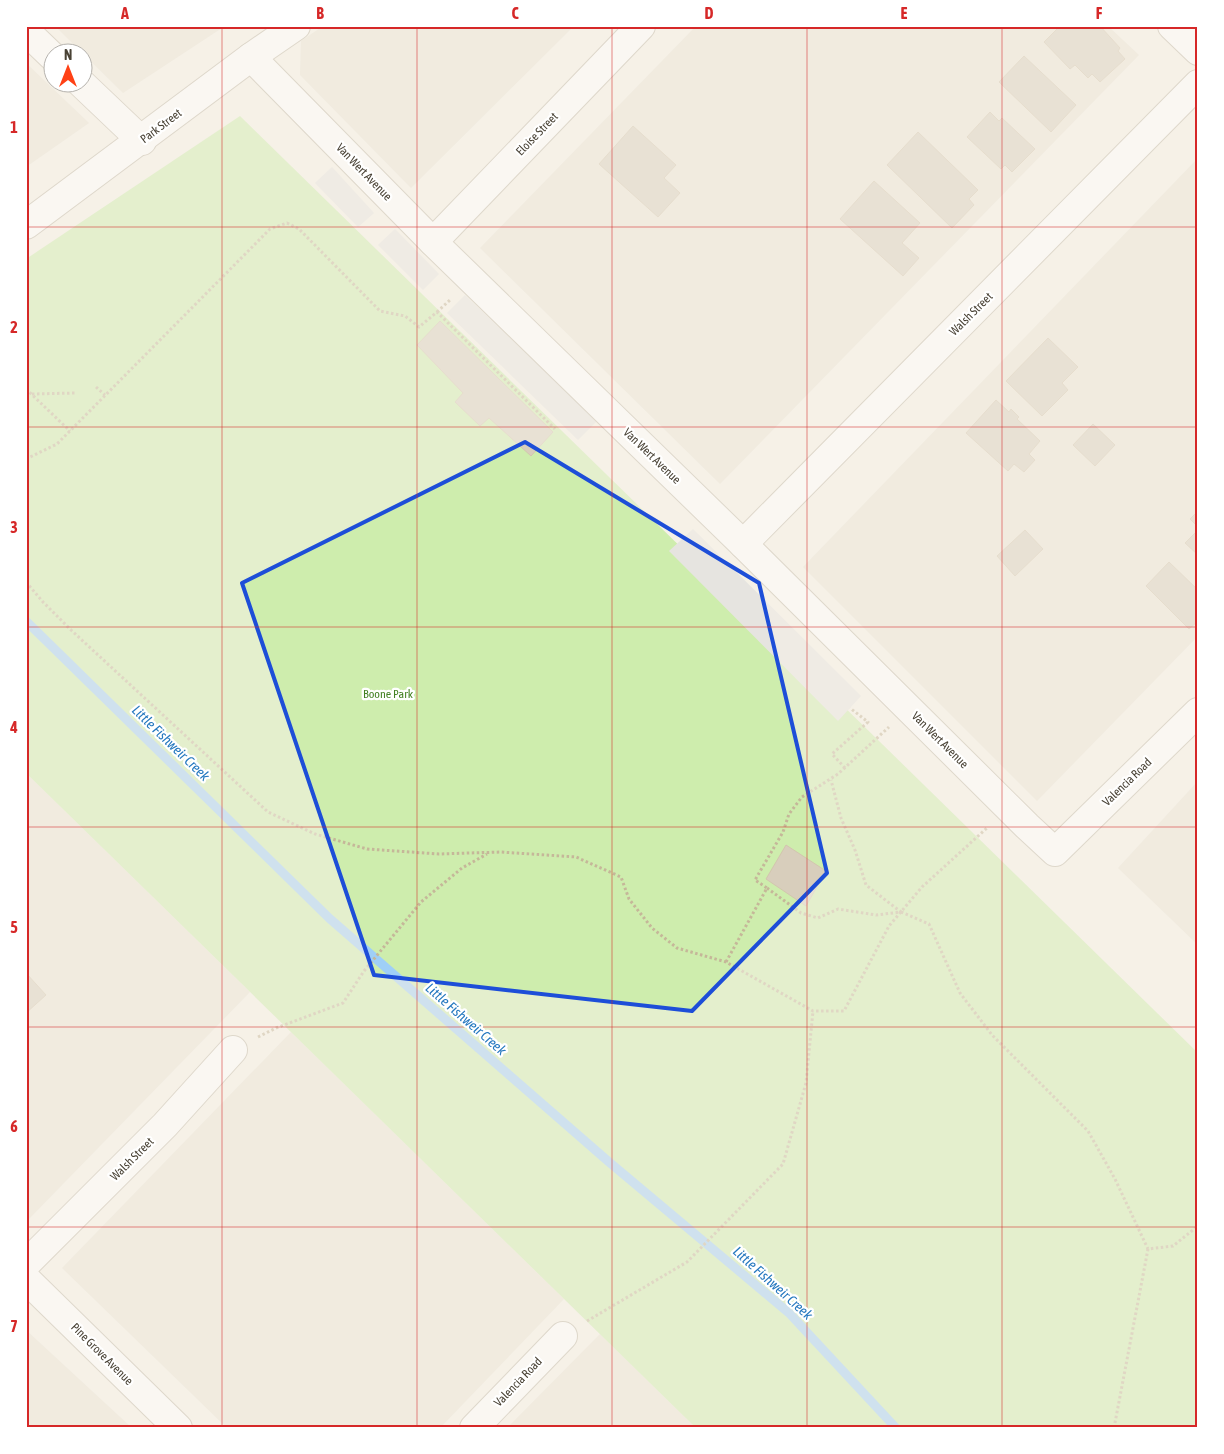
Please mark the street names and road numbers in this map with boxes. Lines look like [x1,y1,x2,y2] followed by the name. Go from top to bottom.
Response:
[138,106,185,146] street label: Park Street
[513,109,561,158] street label: Eloise Street
[333,140,395,204] street label: Van Wert Avenue
[947,289,996,338] street label: Walsh Street
[620,425,684,487] street label: Van Wert Avenue
[909,709,971,771] street label: Van Wert Avenue
[1100,755,1154,809] street label: Valencia Road
[108,1134,157,1183] street label: Walsh Street
[68,1320,136,1388] street label: Pine Grove Avenue
[491,1355,545,1409] street label: Valencia Road

